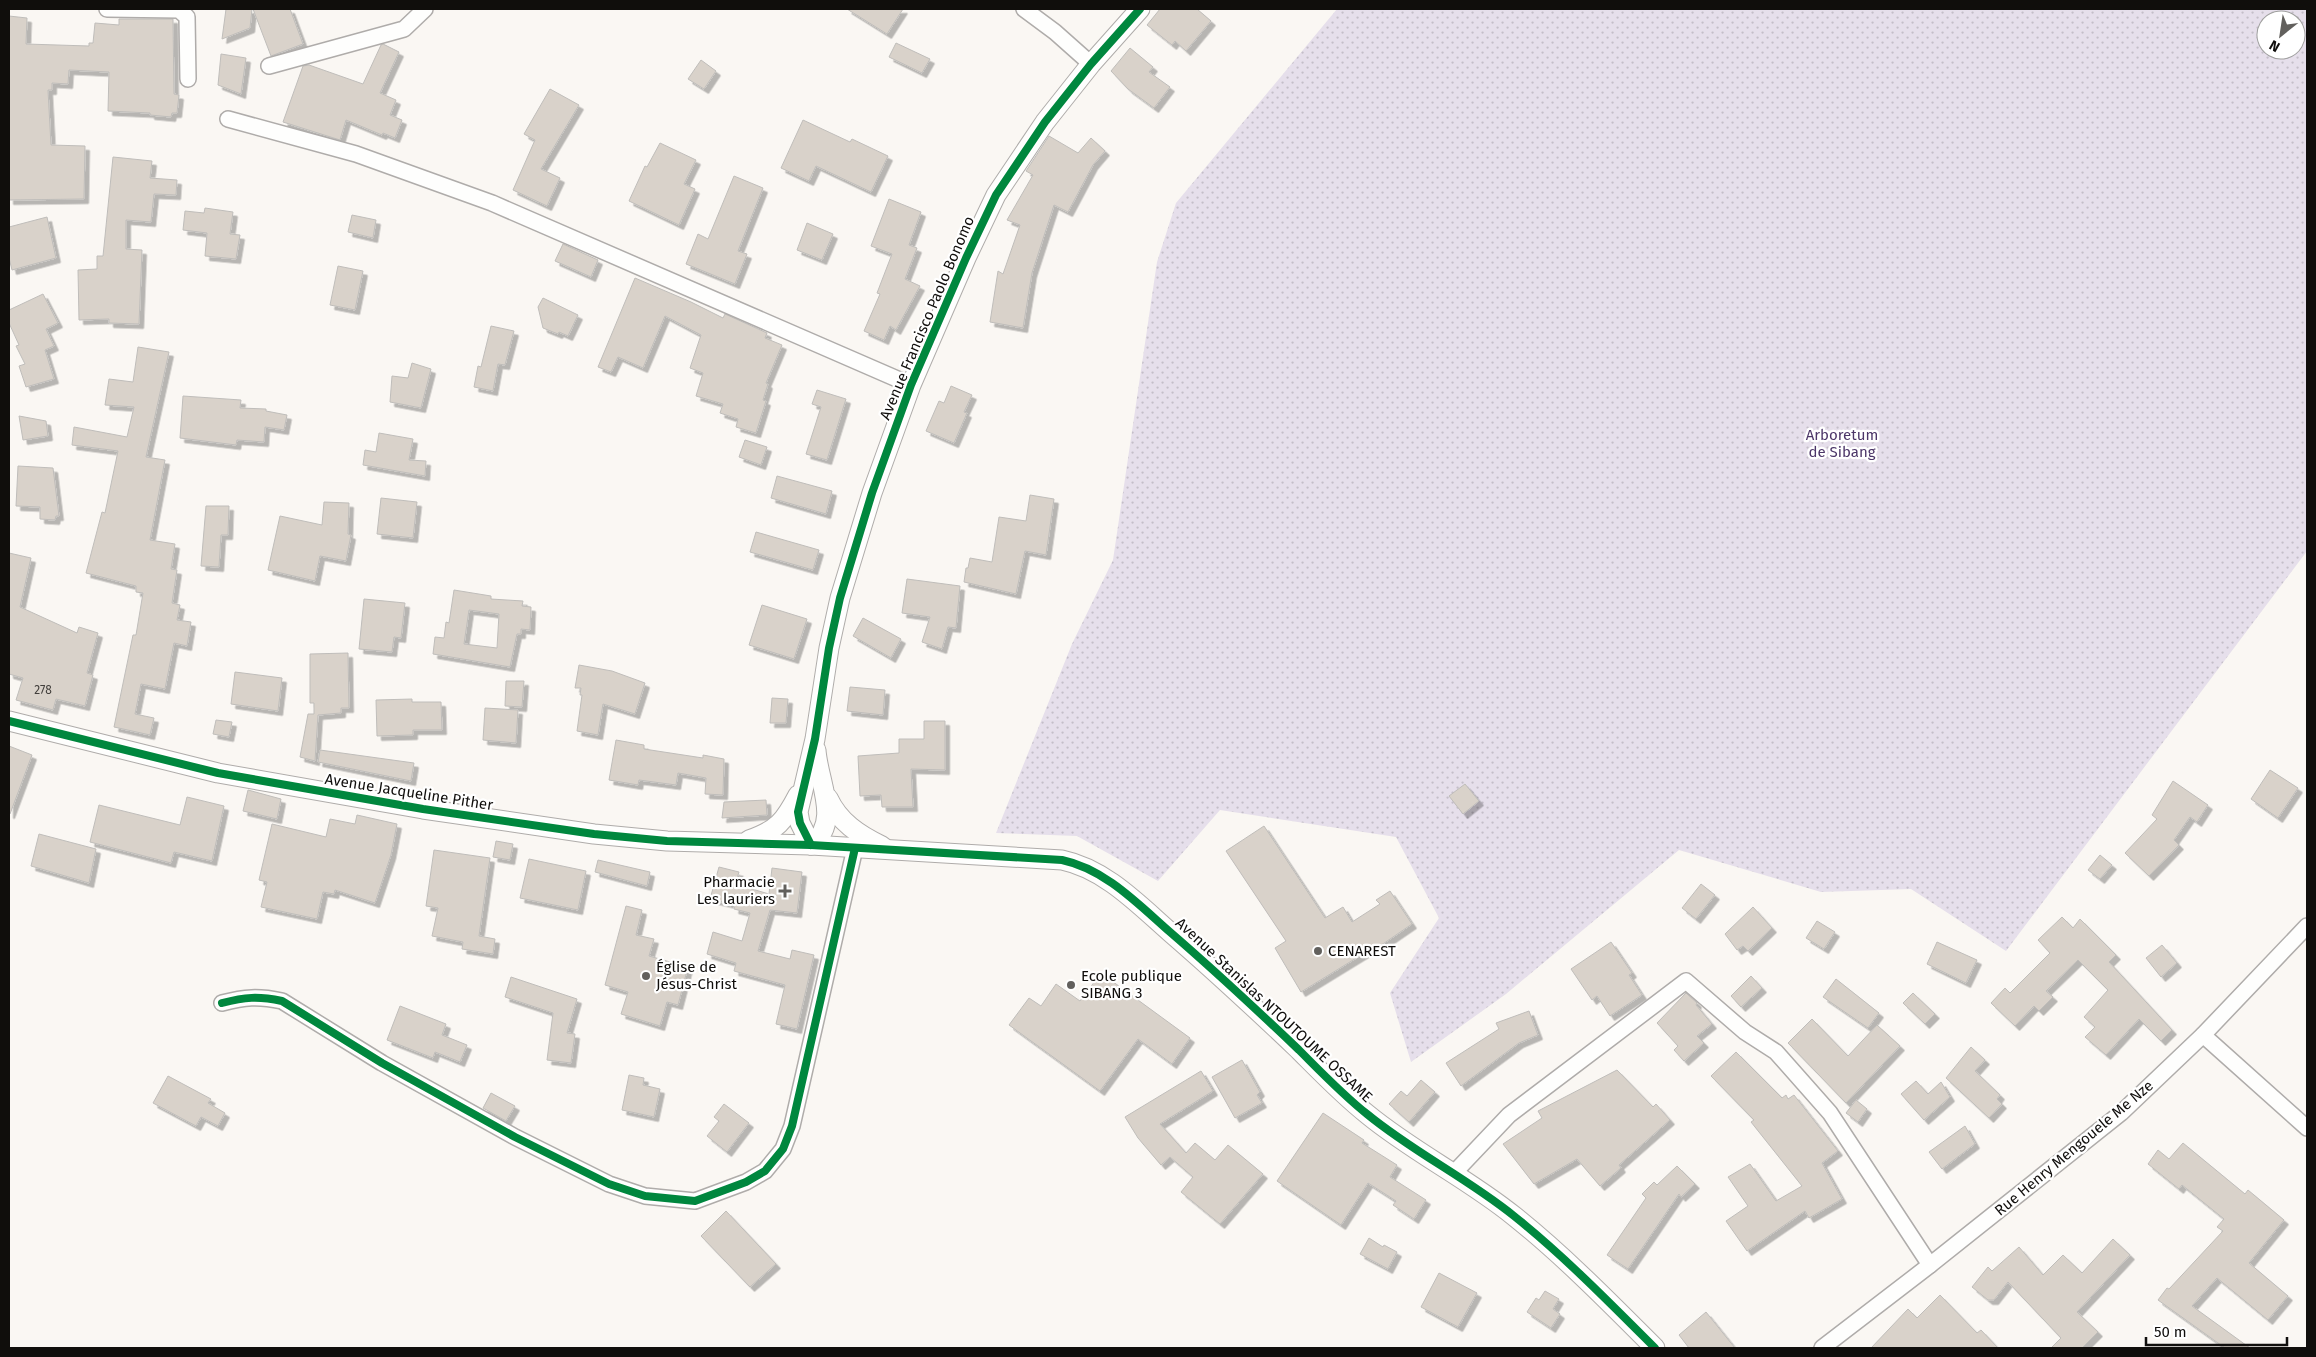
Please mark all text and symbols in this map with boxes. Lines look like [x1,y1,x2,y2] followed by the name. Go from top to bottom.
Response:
[2256,10,2306,60] north arrow
[2266,36,2283,56] text: N
[876,213,978,423] street label: Avenue Francisco Paolo Bonomo
[1806,426,1878,461] park label: Arboretum de Sibang
[34,683,52,697] house number: 278
[324,770,495,814] street label: Avenue Jacqueline Pither
[697,873,775,908] place label: Pharmacie Les lauriers
[779,885,791,897] marker: Pharmacie Les lauriers
[1172,914,1376,1106] street label: Avenue Stanislas NTOUTOUME OSSAME
[1328,942,1396,960] place label: CENAREST
[1312,945,1324,957] marker: CENAREST
[656,958,737,993] place label: Église de Jésus-Christ
[1081,967,1182,1002] place label: Ecole publique SIBANG 3
[640,970,652,982] marker: Église de Jésus-Christ
[1065,979,1077,991] marker: Ecole publique SIBANG 3
[1991,1076,2157,1220] street label: Rue Henry Mengouele Me Nze
[2146,1314,2287,1346] scale bar
[2154,1323,2187,1341] text: 50 m

